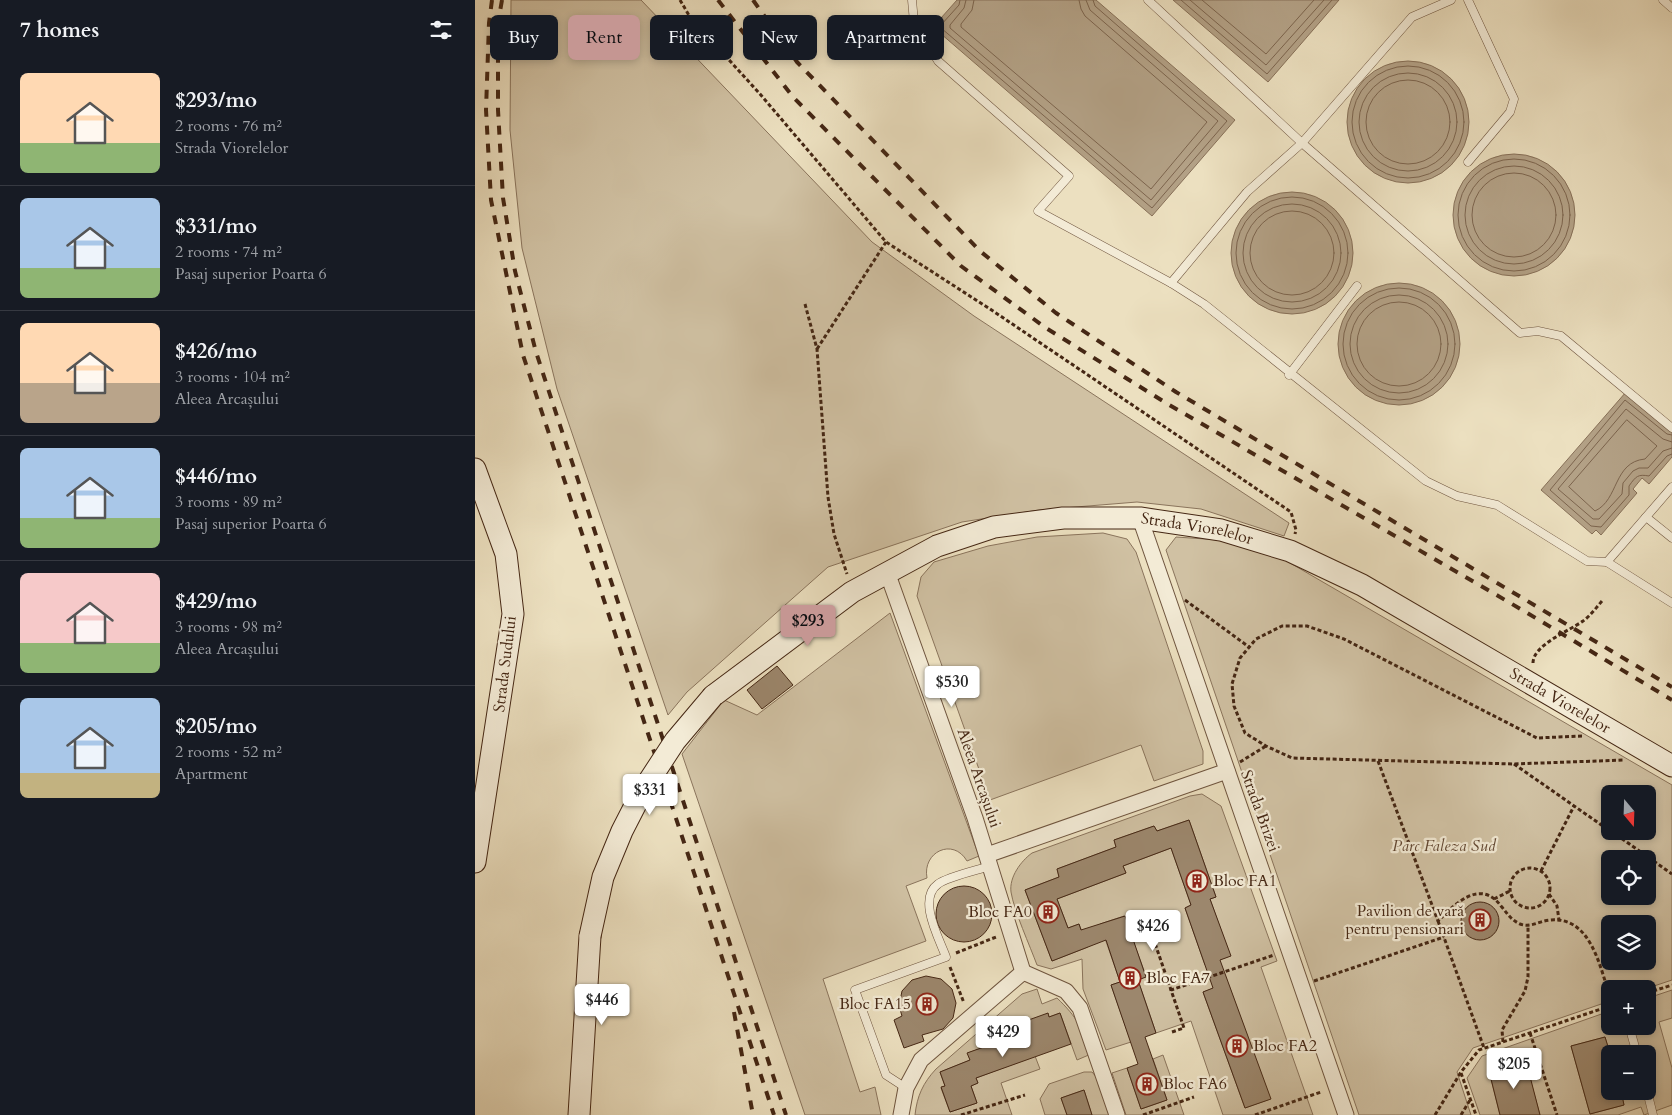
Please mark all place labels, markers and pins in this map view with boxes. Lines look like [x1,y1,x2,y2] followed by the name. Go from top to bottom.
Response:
[778,604,838,647] pin: $293
[922,666,982,708] pin: $530
[620,774,680,816] pin: $331
[1185,869,1209,893] building icon: Bloc FA1
[1213,870,1277,892] place label: Bloc FA1
[1036,900,1060,924] building icon: Bloc FA0
[1345,900,1465,940] place label: Pavilion de vară pentru pensionari
[968,901,1032,923] place label: Bloc FA0
[1468,908,1492,932] building icon: Pavilion de vară pentru pensionari
[1123,910,1183,952] pin: $426
[1118,966,1142,990] building icon: Bloc FA7
[1146,967,1210,989] place label: Bloc FA7
[572,984,632,1026] pin: $446
[915,992,939,1016] building icon: Bloc FA15
[839,993,911,1015] place label: Bloc FA15
[973,1016,1033,1058] pin: $429
[1225,1034,1249,1058] building icon: Bloc FA2
[1253,1035,1317,1057] place label: Bloc FA2
[1484,1048,1544,1090] pin: $205
[1135,1072,1159,1096] building icon: Bloc FA6
[1163,1073,1227,1095] place label: Bloc FA6

